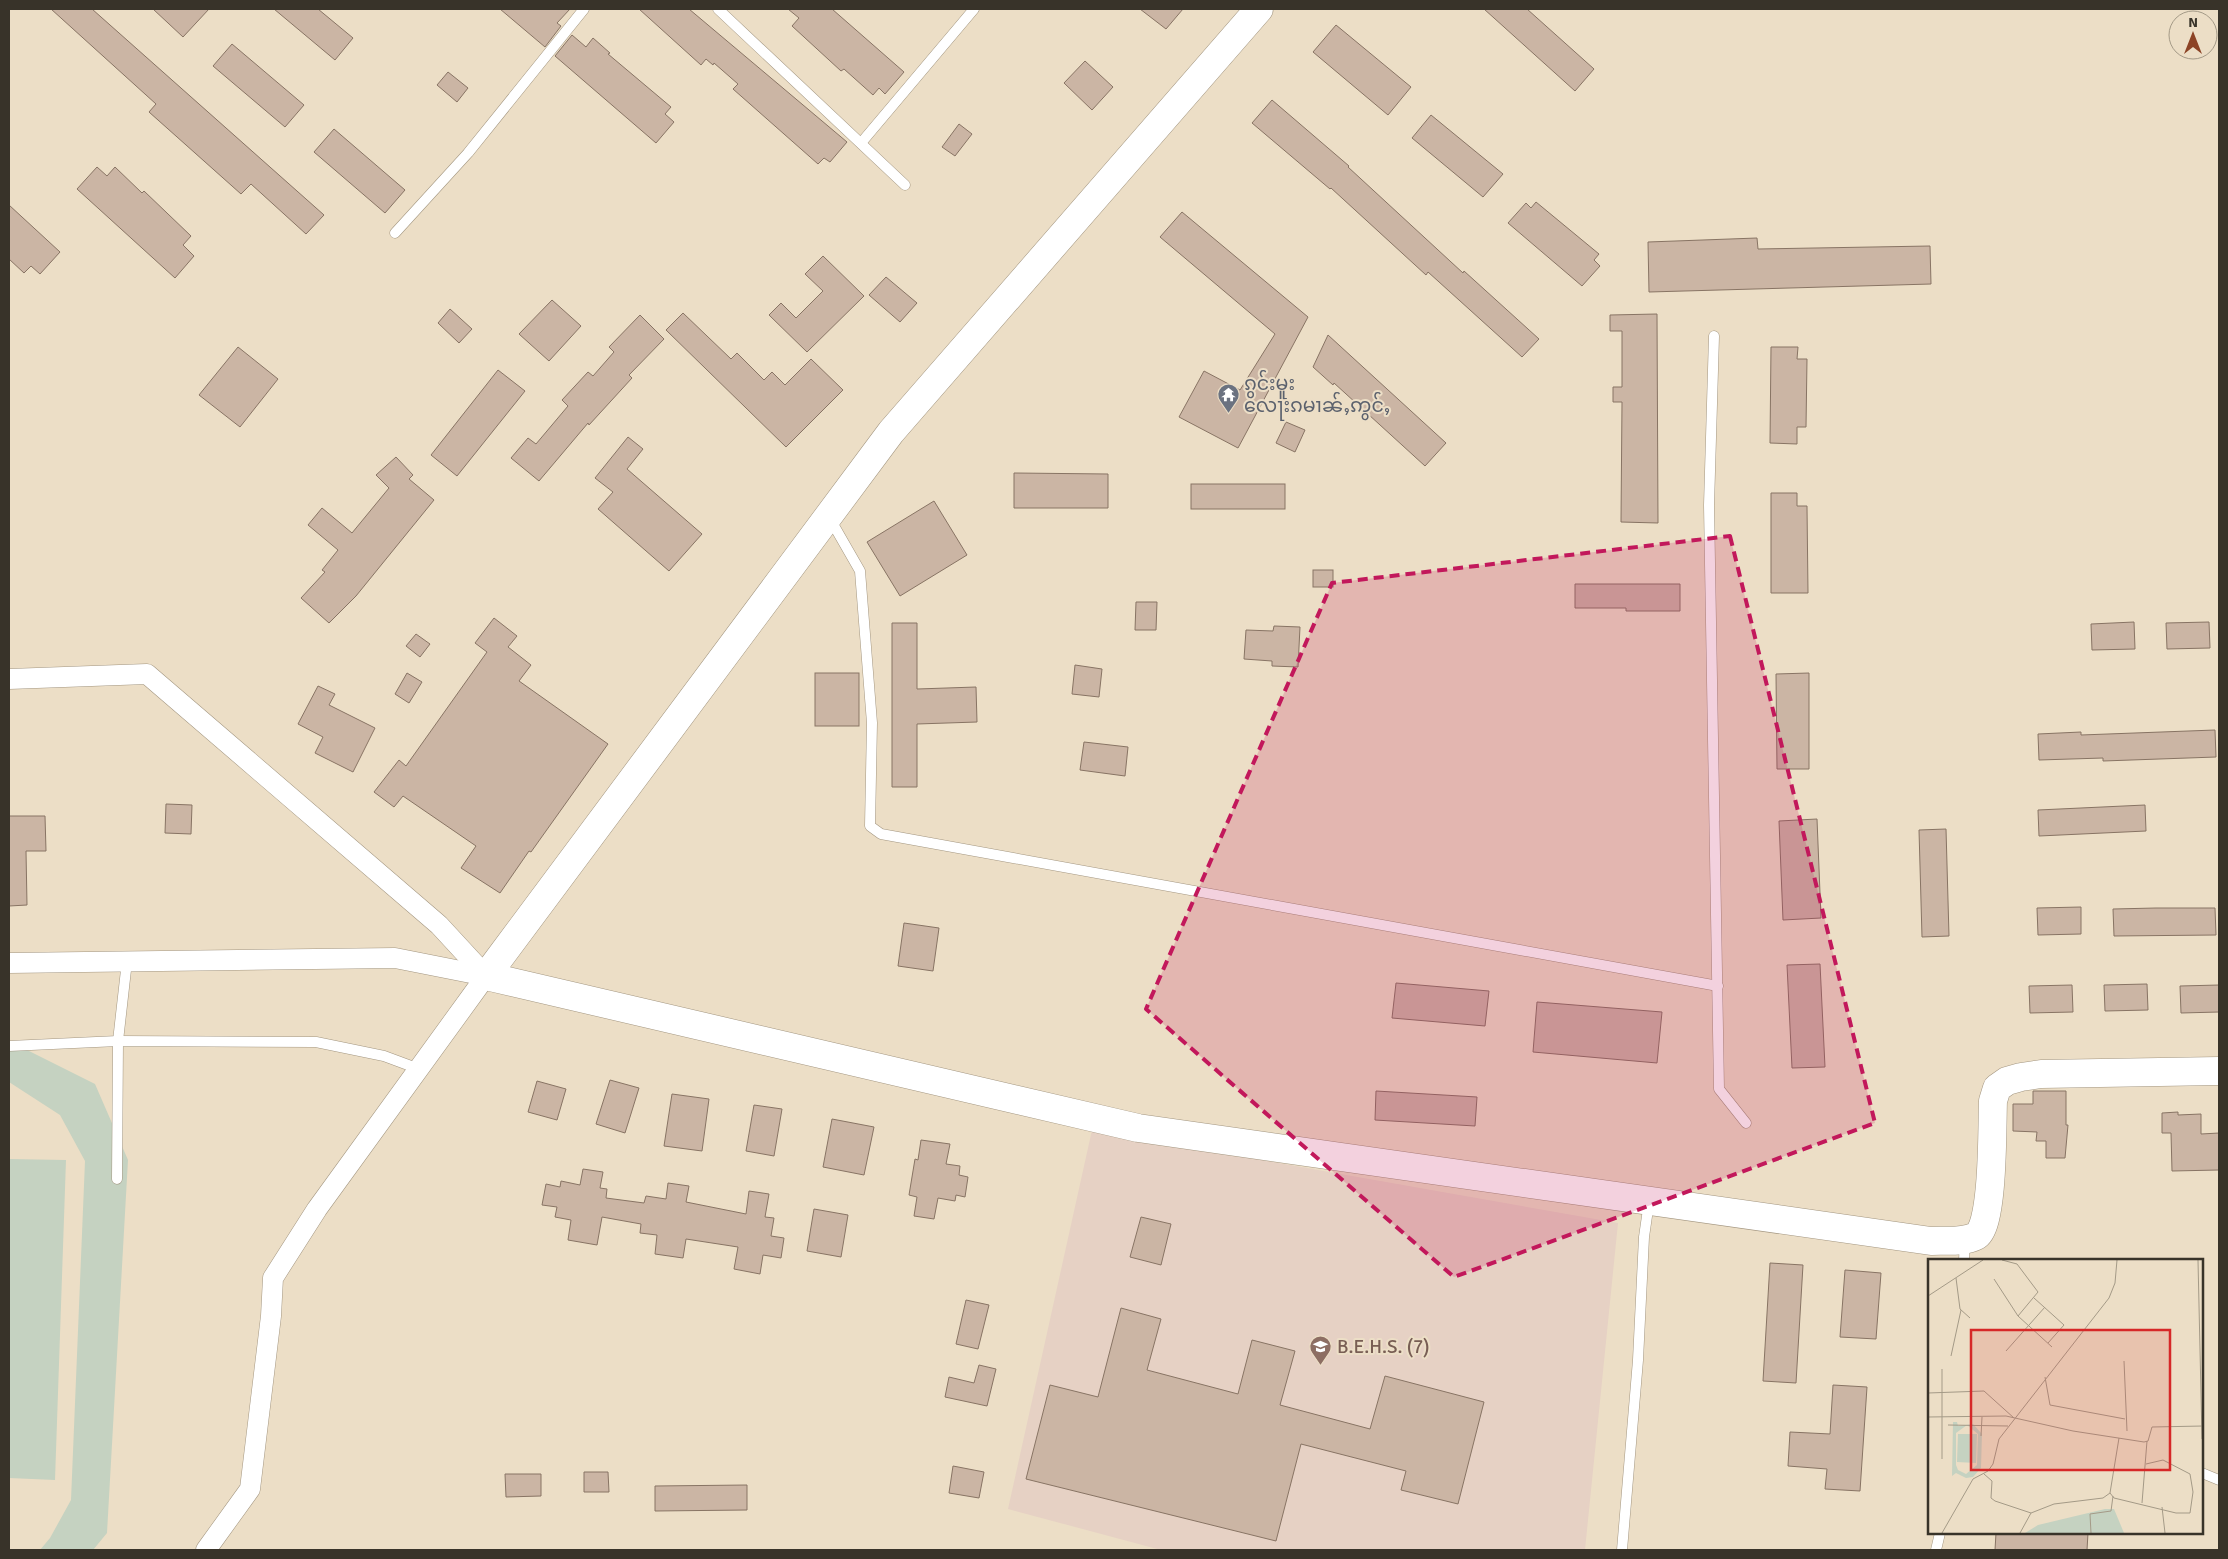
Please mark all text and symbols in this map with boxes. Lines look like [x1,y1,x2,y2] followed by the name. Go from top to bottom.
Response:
[2168,10,2218,60] north arrow
[2188,14,2198,31] text: N
[1244,369,1390,421] place label: ၵွင်းမူး လေႃးၵမၢၼ်ႇဢွင်ႇ
[1216,383,1240,414] temple icon: ၵွင်းမူး လေႃးၵမၢၼ်ႇဢွင်ႇ
[1928,1259,2203,1534] inset map
[1309,1335,1333,1366] school or university icon: B.E.H.S. (7)
[1337,1335,1430,1359] place label: B.E.H.S. (7)

